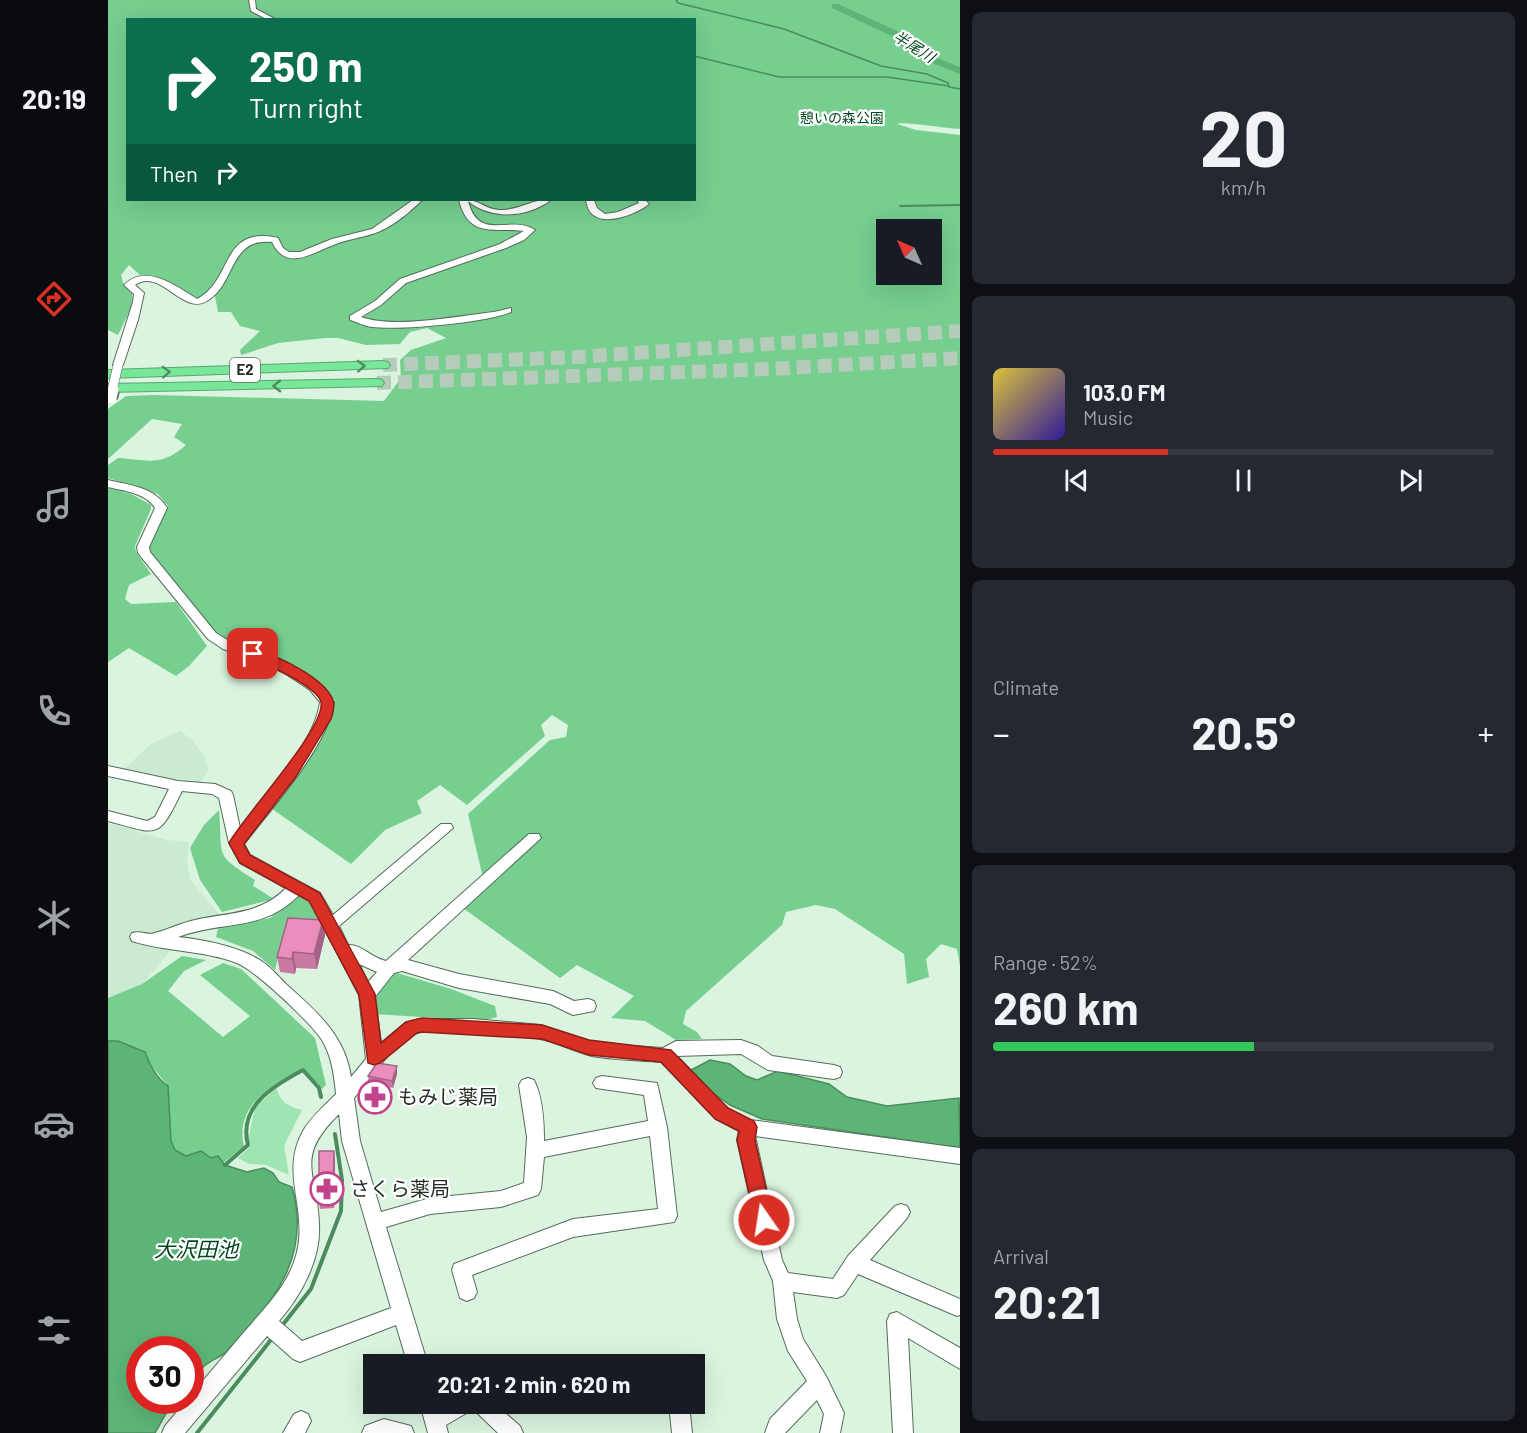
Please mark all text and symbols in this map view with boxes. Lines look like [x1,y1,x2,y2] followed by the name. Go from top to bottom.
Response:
[891,27,940,67] water label: 半尾川
[249,40,363,90] text: 250 m
[150,42,228,120] icon: right
[22,82,86,114] text: 20:19
[1199,89,1288,183] text: 20
[249,91,363,123] text: Turn right
[800,109,884,126] park label: 憩いの森公園
[210,156,243,189] icon: right
[150,160,198,186] text: Then
[1221,175,1266,199] text: km/h
[876,219,942,285] north arrow
[876,219,942,285] map controls
[33,278,75,320] icon: directions
[230,358,260,382] road number: E2
[357,360,366,372] one-way arrow
[162,366,171,378] one-way arrow
[1083,379,1166,405] text: 103.0 FM
[272,380,281,392] one-way arrow
[1083,405,1133,429] text: Music
[1060,464,1093,497] icon: previous
[1227,464,1260,497] icon: pause
[1394,464,1427,497] icon: next
[33,484,75,526] icon: music
[227,628,278,679] pin
[236,637,269,670] icon: arrive
[993,675,1059,699] text: Climate
[33,690,75,732] icon: phone
[1191,705,1296,759] text: 20.5°
[993,713,1010,753] text: −
[1478,713,1494,753] text: +
[33,897,75,939] icon: climate
[993,950,1098,974] text: Range · 52%
[993,980,1139,1034] text: 260 km
[357,1079,393,1115] pharmacy icon: もみじ薬局
[398,1084,498,1108] place label: もみじ薬局
[33,1103,75,1145] icon: car
[309,1171,345,1207] pharmacy icon: さくら薬局
[350,1176,450,1200] place label: さくら薬局
[732,1188,796,1252] position arrow
[154,1236,240,1261] water label: 大沢田池
[993,1244,1049,1268] text: Arrival
[993,1274,1101,1328] text: 20:21
[33,1309,75,1351] icon: filters
[126,1336,204,1414] speed limit sign: 30
[438,1371,630,1397] text: 20:21 · 2 min · 620 m

